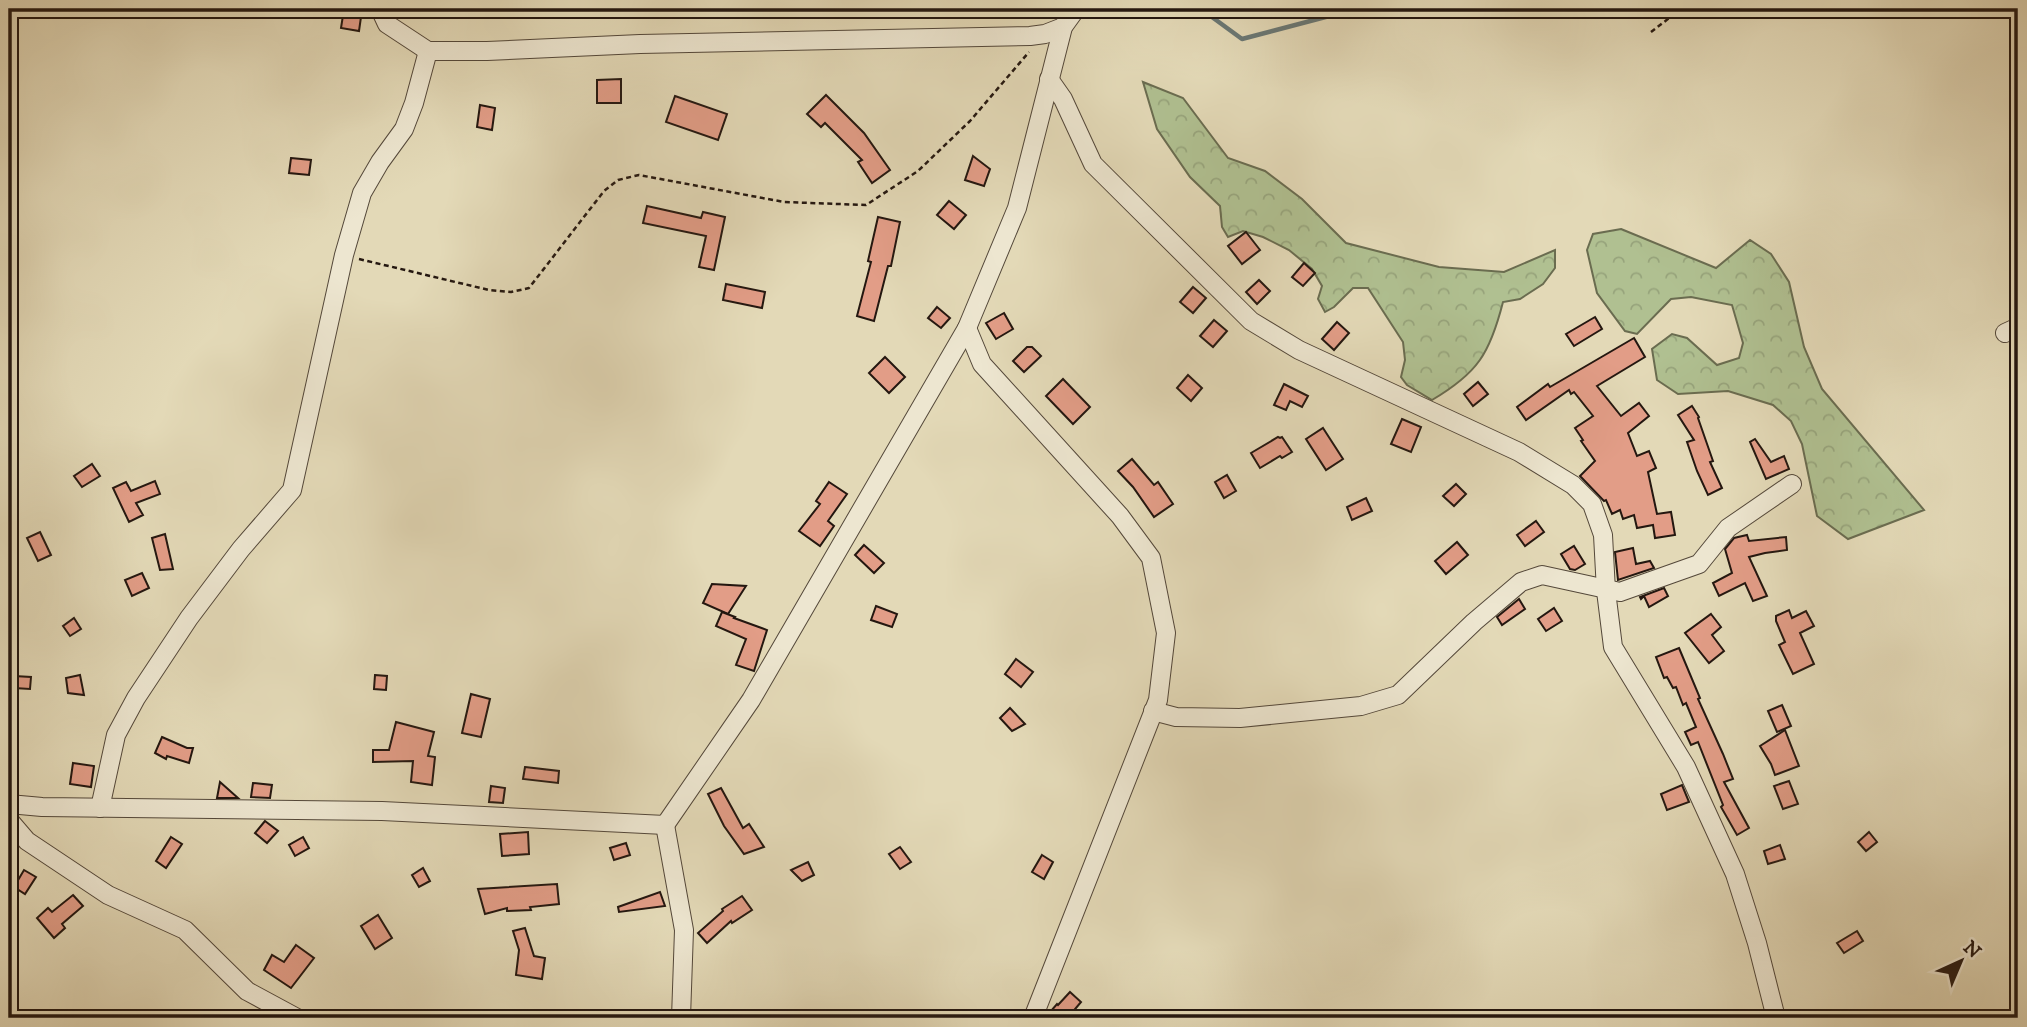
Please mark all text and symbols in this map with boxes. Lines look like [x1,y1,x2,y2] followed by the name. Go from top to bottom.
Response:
[1926,926,1996,996] north arrow
[1958,936,1986,964] text: N

